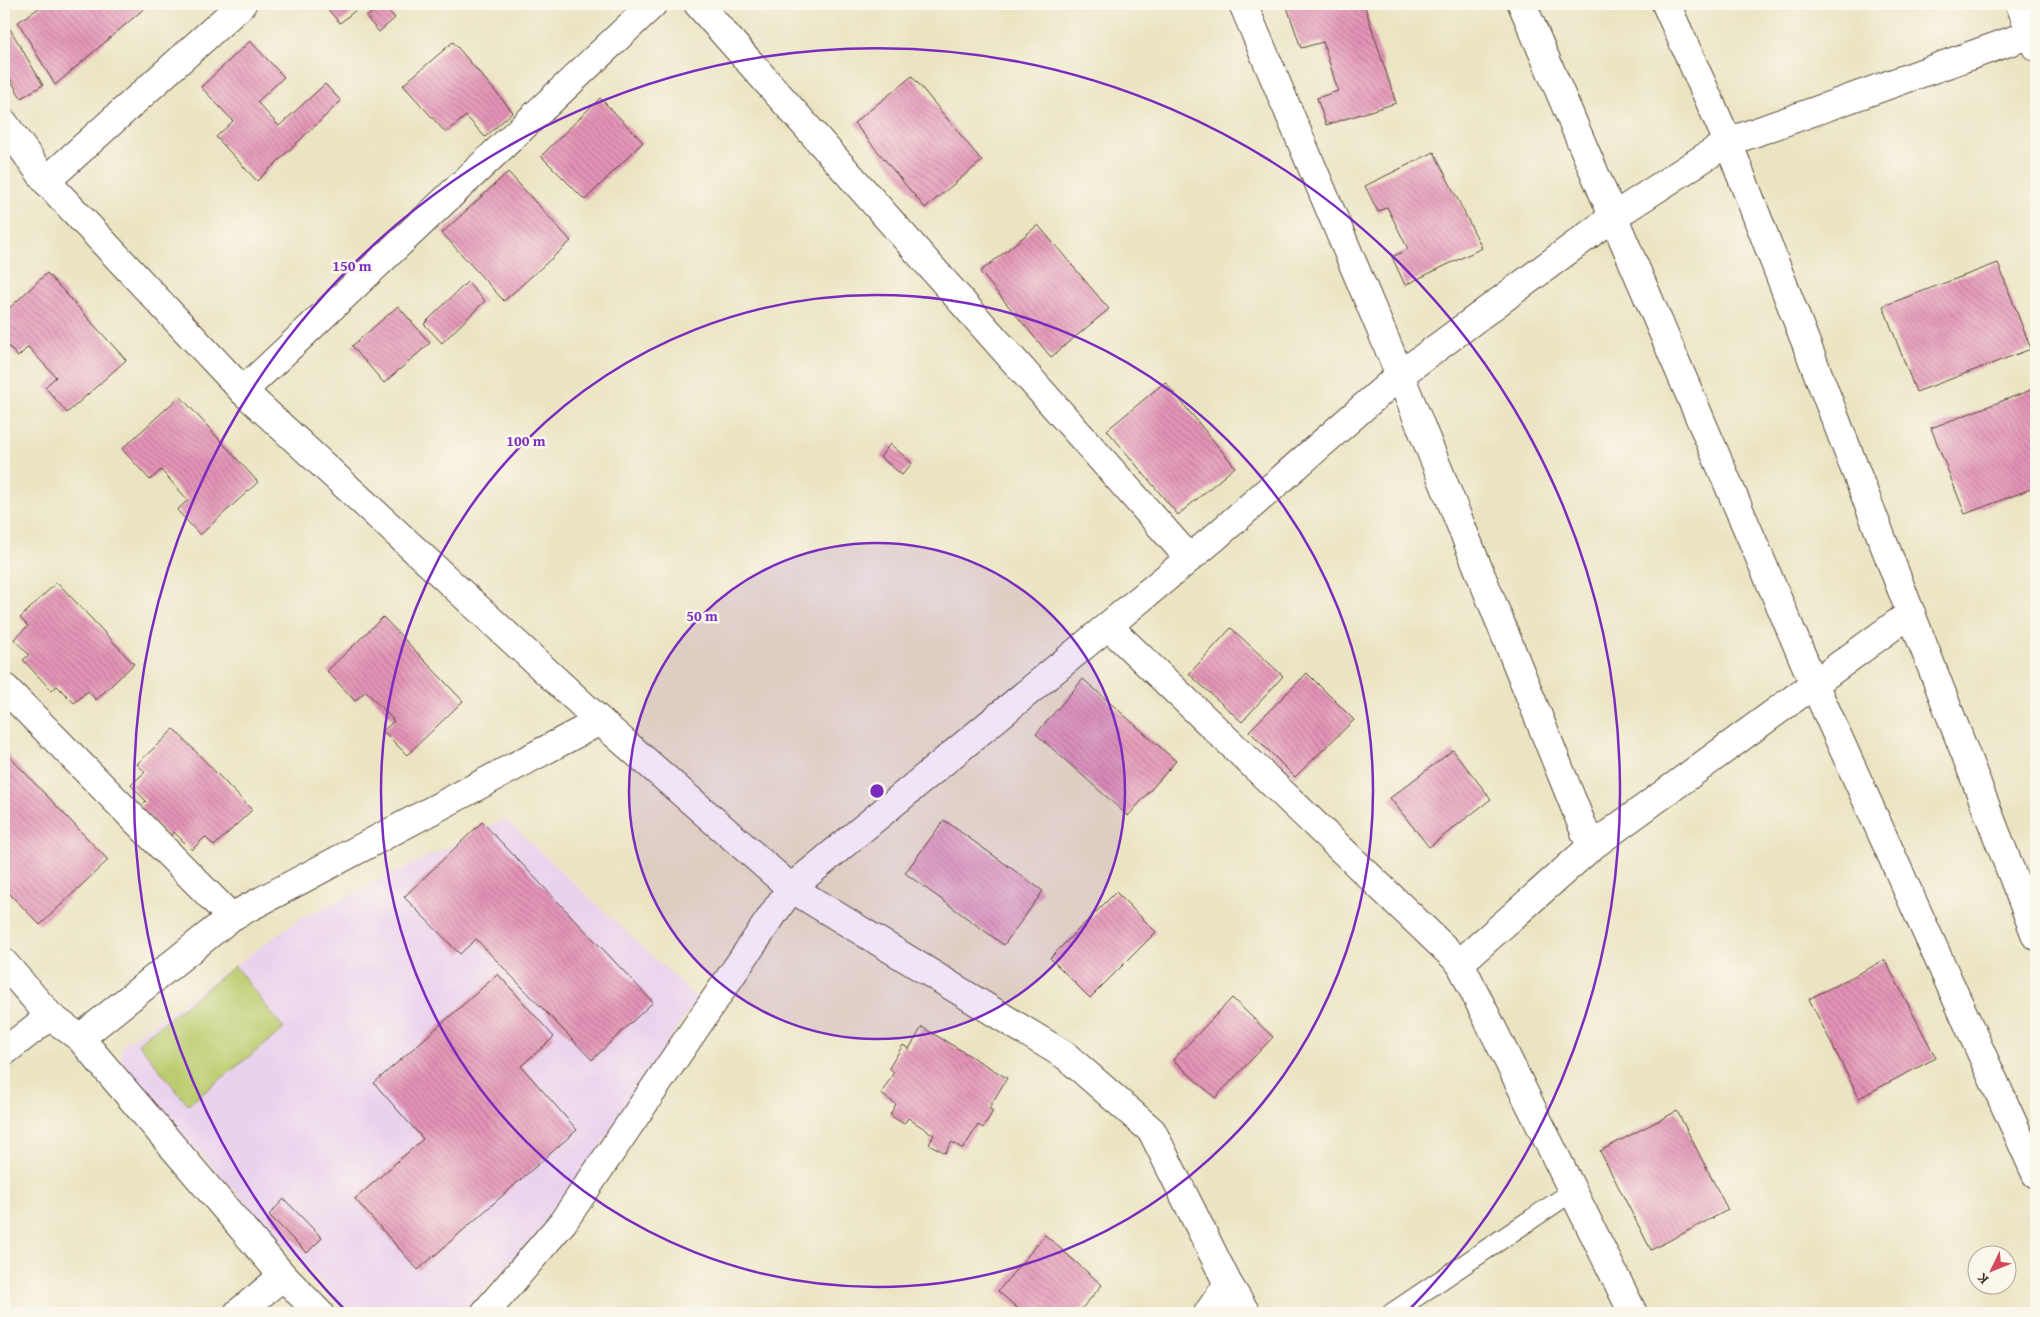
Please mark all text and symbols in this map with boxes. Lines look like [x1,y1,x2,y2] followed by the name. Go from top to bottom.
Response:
[332,255,372,276] text: 150 m
[506,430,546,451] text: 100 m
[686,605,718,626] text: 50 m
[868,782,886,800] centre of rings
[1968,1244,2018,1294] north arrow
[1972,1269,1993,1289] text: K

